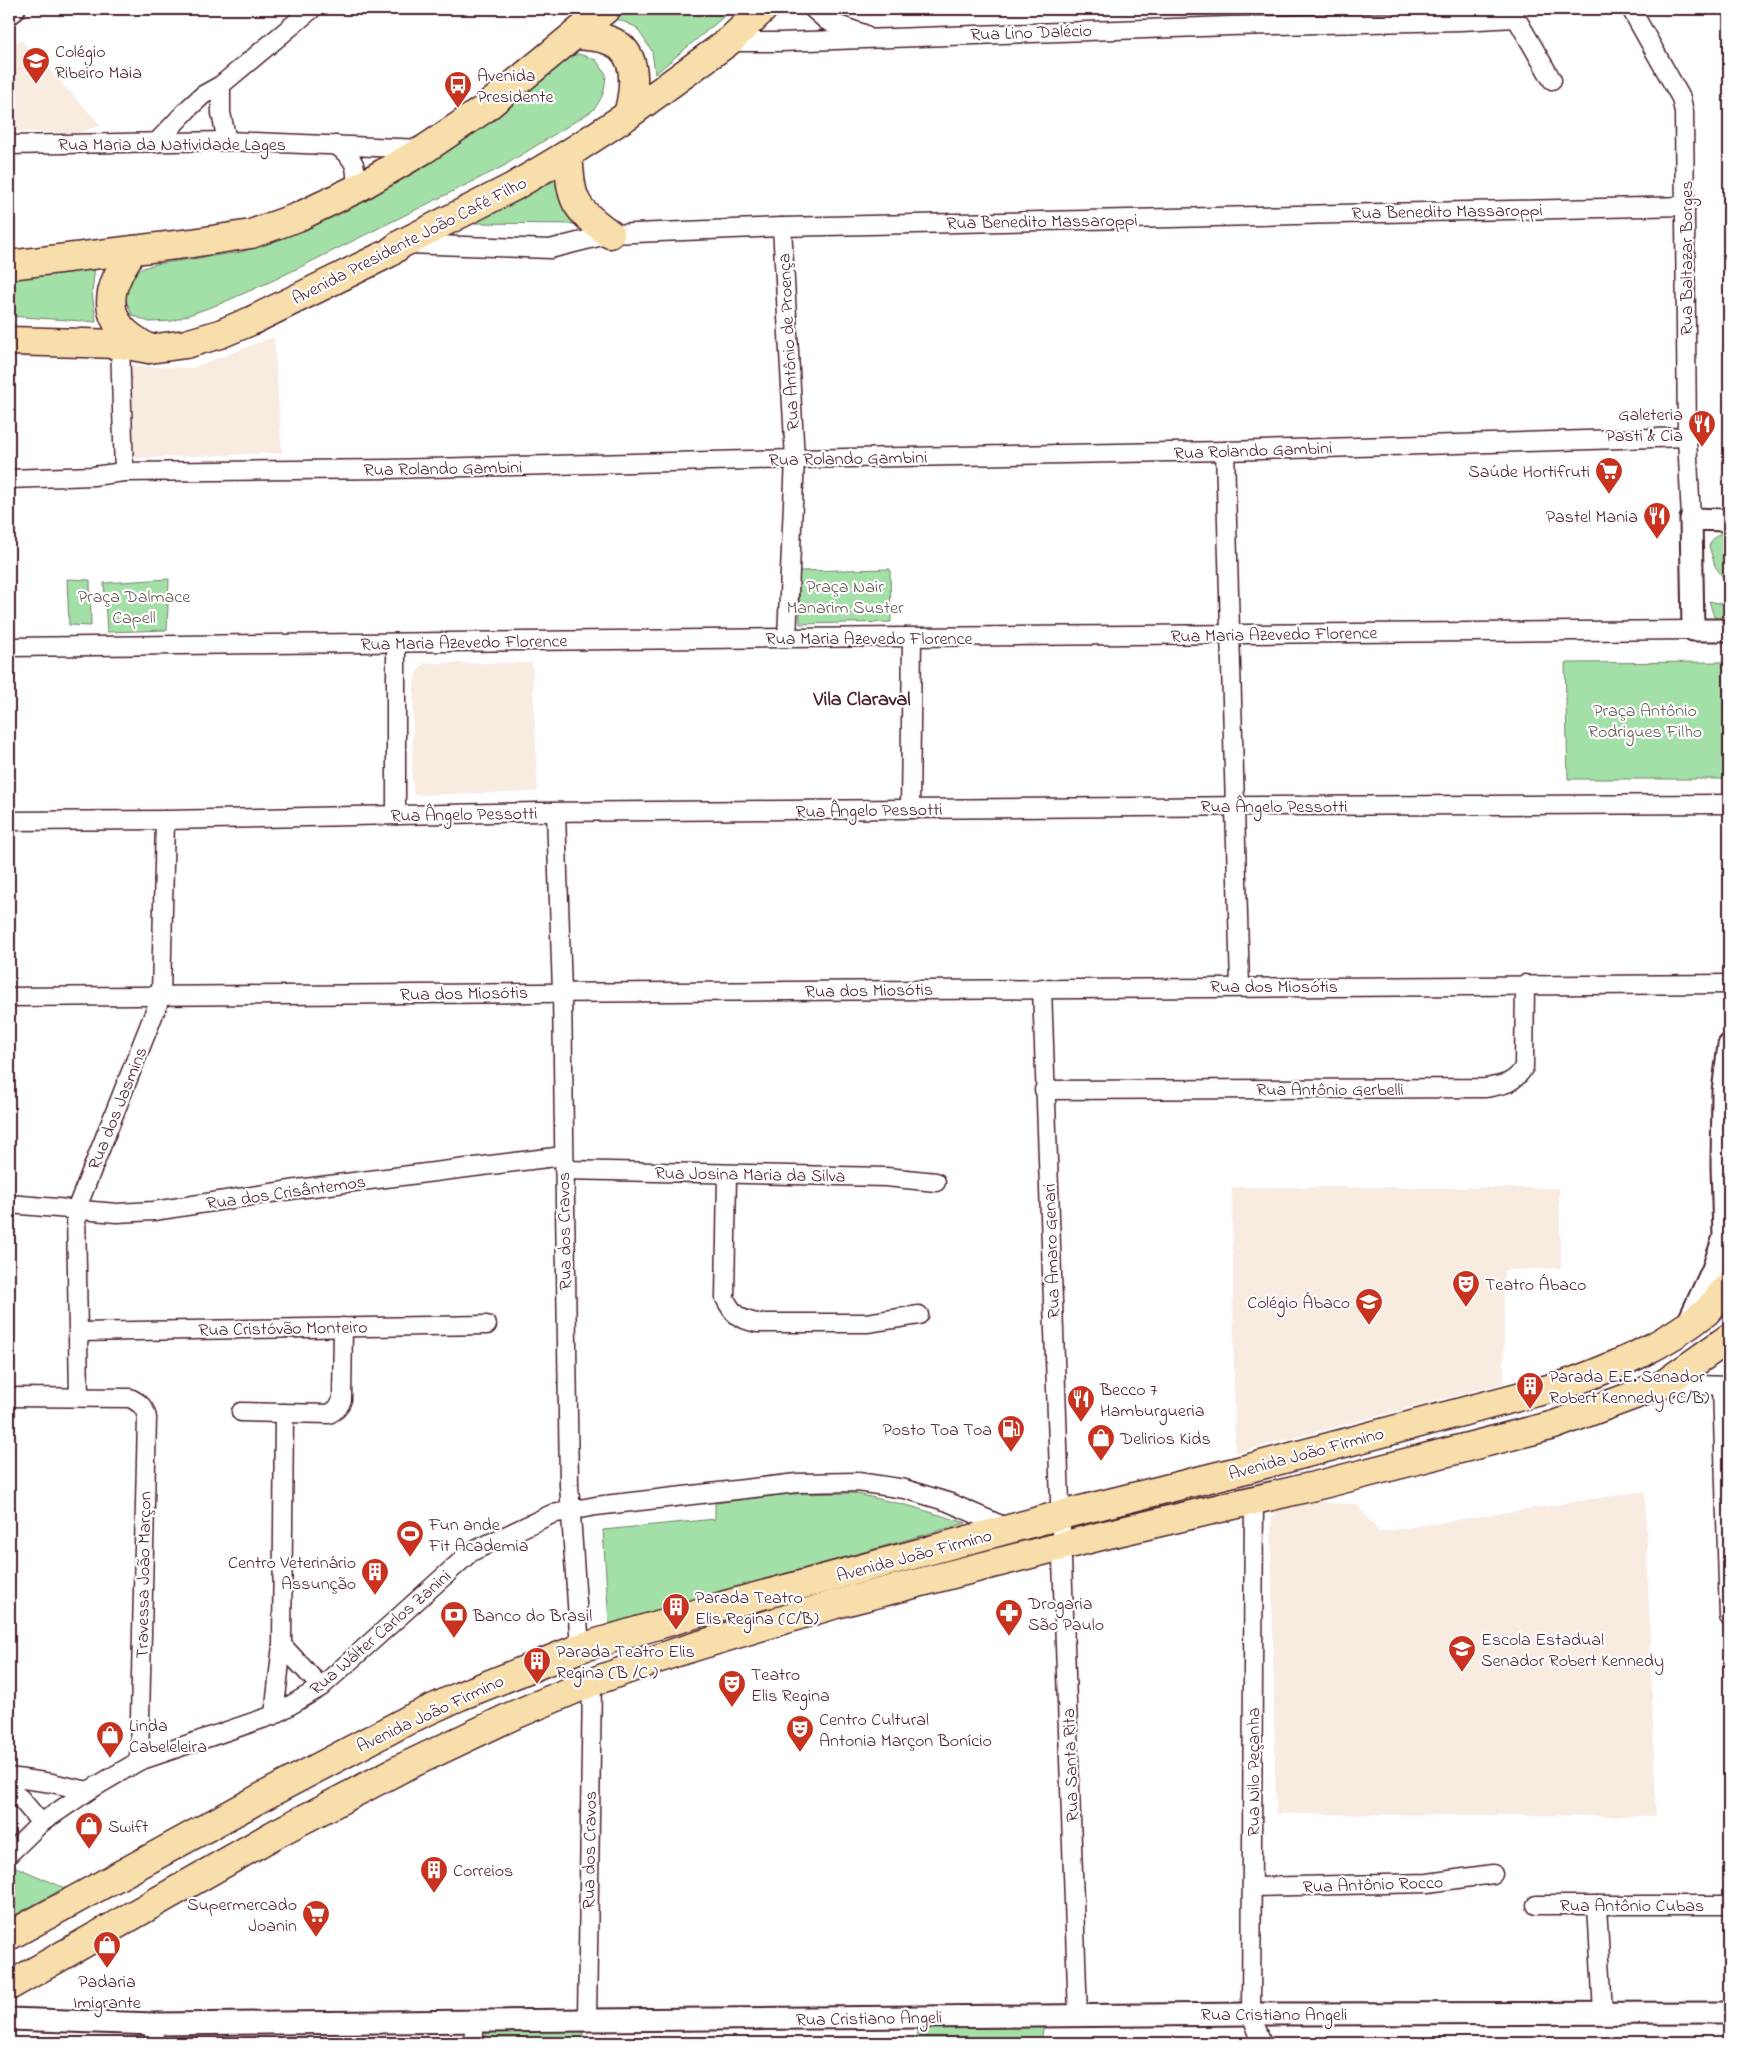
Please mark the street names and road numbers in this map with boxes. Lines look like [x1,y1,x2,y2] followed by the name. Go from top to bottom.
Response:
[970,19,1092,49] street label: Rua Lino Dalécio
[58,133,286,160] street label: Rua Maria da Natividade Lages
[288,171,532,313] street label: Avenida Presidente João Café Filho
[1675,181,1702,335] street label: Rua Baltazar Borges
[1351,198,1543,228] street label: Rua Benedito Massaroppi
[946,208,1138,238] street label: Rua Benedito Massaroppi
[772,253,808,431] street label: Rua Antônio de Proença
[1173,436,1333,468] street label: Rua Rolando Gambini
[769,446,928,474] street label: Rua Rolando Gambini
[364,456,523,484] street label: Rua Rolando Gambini
[1170,621,1379,651] street label: Rua Maria Azevedo Florence
[766,627,973,653] street label: Rua Maria Azevedo Florence
[360,629,569,659] street label: Rua Maria Azevedo Florence
[1201,795,1347,822] street label: Rua Ângelo Pessotti
[795,798,943,827] street label: Rua Ângelo Pessotti
[390,802,538,831] street label: Rua Ângelo Pessotti
[1210,975,1338,1001] street label: Rua dos Miosótis
[805,978,933,1006] street label: Rua dos Miosótis
[400,981,528,1009] street label: Rua dos Miosótis
[82,1043,155,1174] street label: Rua dos Jasmins
[1256,1078,1404,1104] street label: Rua Antônio Gerbelli
[654,1161,845,1191] street label: Rua Josina Maria da Silva
[205,1170,368,1218] street label: Rua dos Crisântemos
[552,1172,580,1290] street label: Rua dos Cravos
[1038,1183,1068,1319] street label: Rua Amaro Genari
[198,1316,368,1344] street label: Rua Cristóvão Monteiro
[1226,1422,1387,1488] street label: Avenida João Firmino
[131,1491,159,1659] street label: Travessa João Marçon
[834,1524,995,1590] street label: Avenida João Firmino
[305,1565,458,1702] street label: Rua Wálter Carlos Zanini
[353,1669,509,1760] street label: Avenida João Firmino
[1057,1708,1087,1822] street label: Rua Santa Rita
[1242,1708,1268,1836] street label: Rua Nilo Peçanha
[577,1791,605,1909] street label: Rua dos Cravos
[1302,1871,1444,1901] street label: Rua Antônio Rocco
[1560,1894,1704,1920] street label: Rua Antônio Cubas
[1201,2003,1347,2030] street label: Rua Cristiano Angeli
[796,2006,942,2035] street label: Rua Cristiano Angeli

